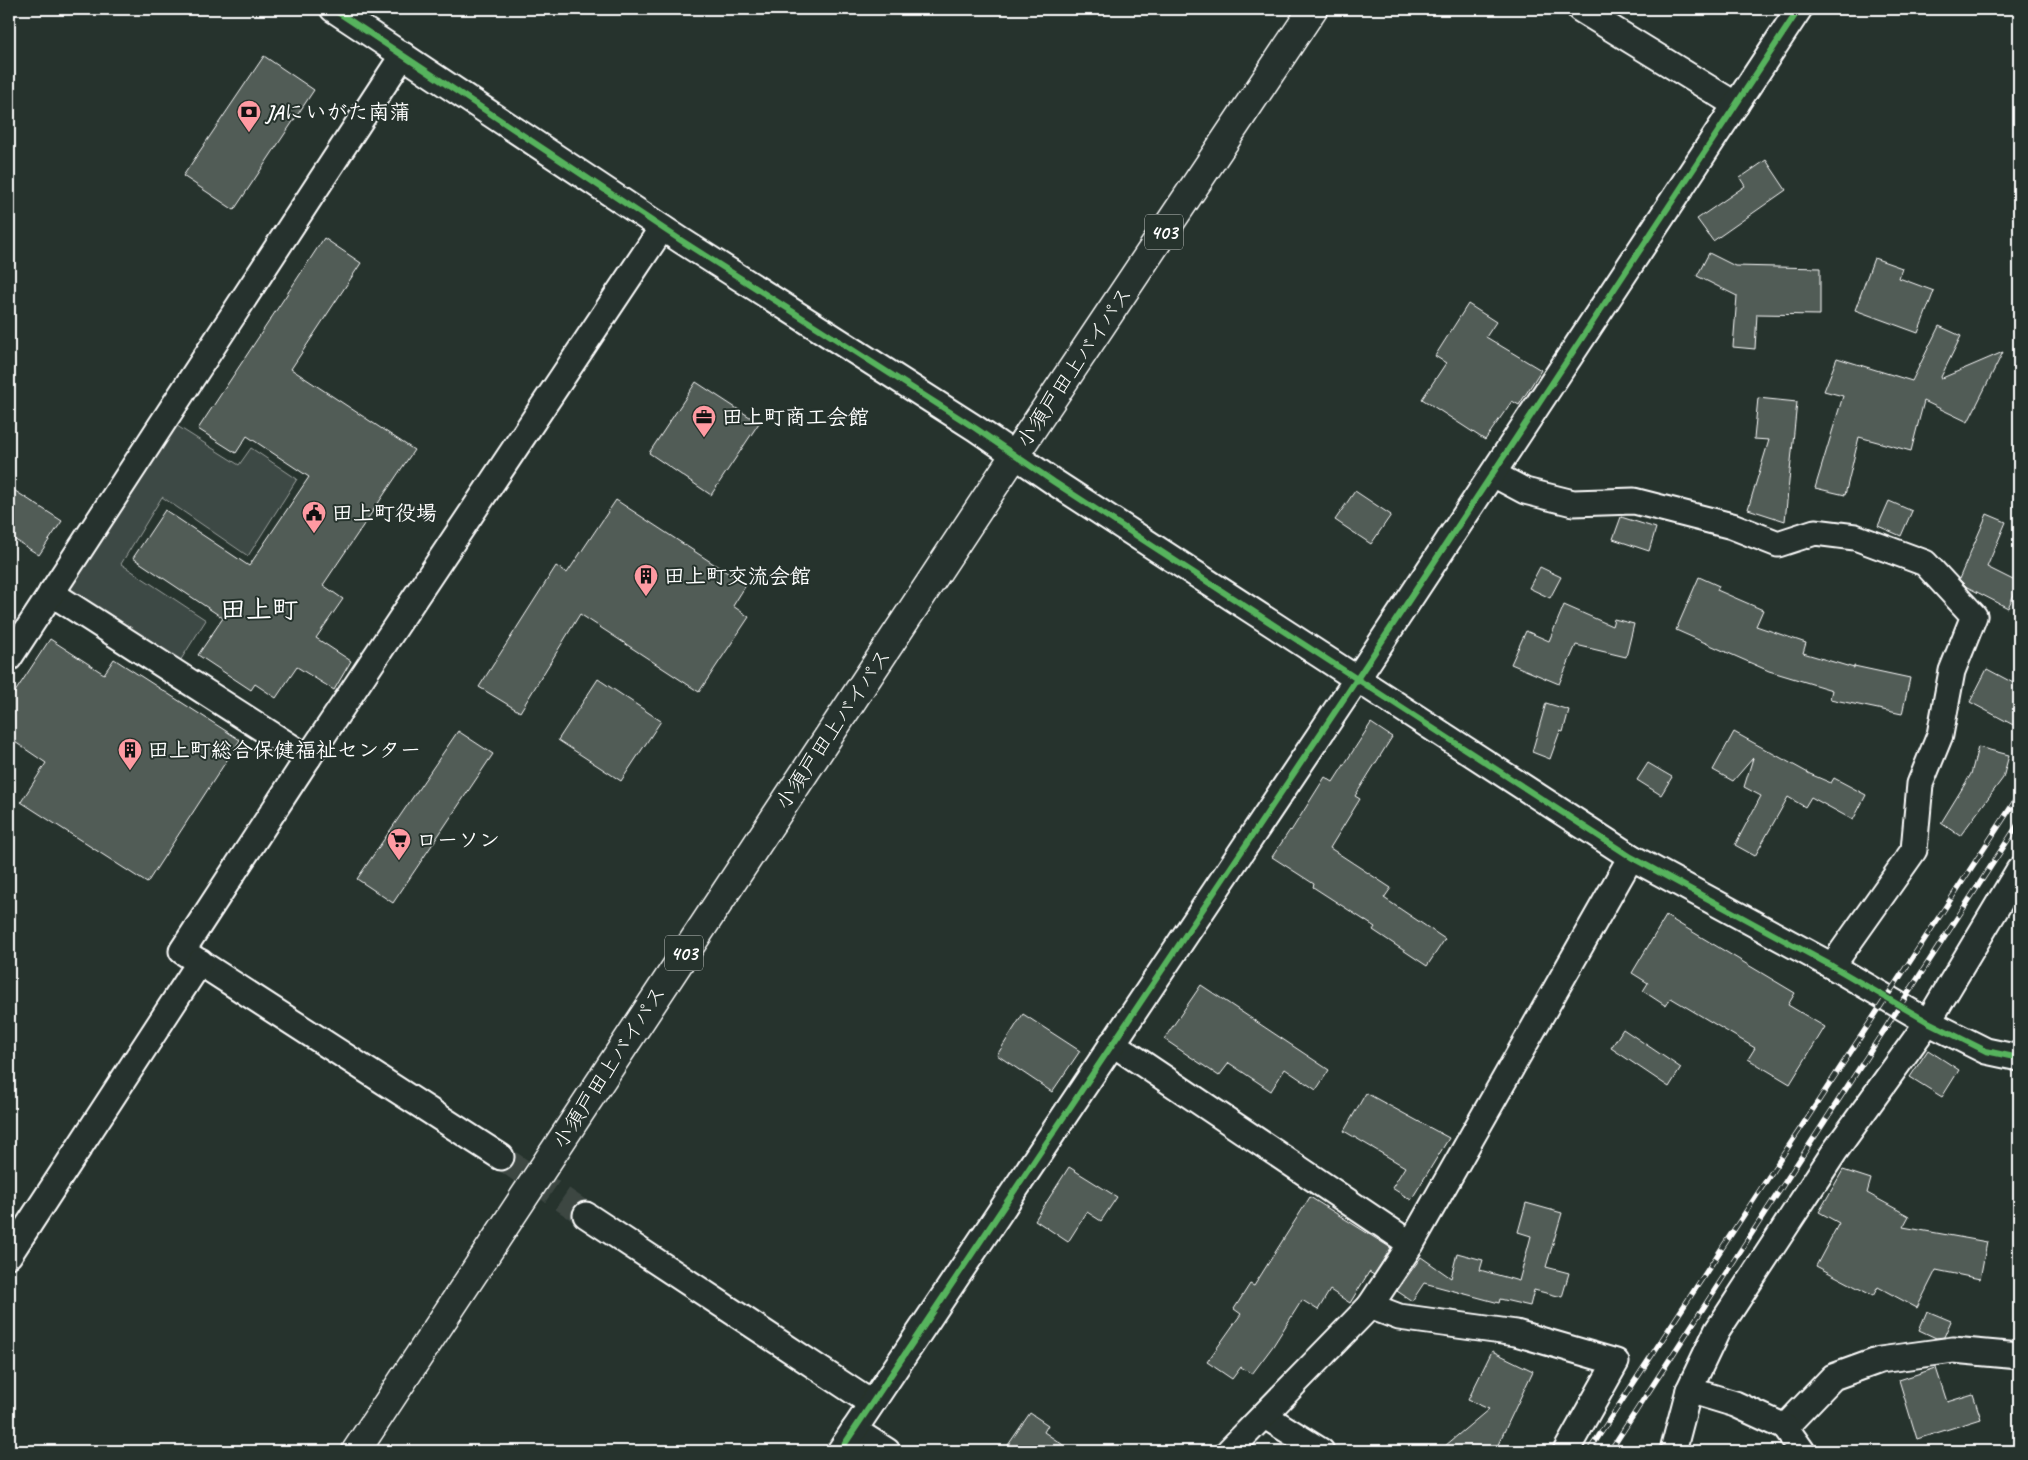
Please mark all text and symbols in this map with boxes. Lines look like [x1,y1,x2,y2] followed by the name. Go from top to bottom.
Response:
[236,99,262,133] bank icon: JAにいがた南蒲
[264,99,410,125] place label: JAにいがた南蒲
[1145,214,1183,250] road number: 403
[1010,282,1138,452] street label: 小須戸田上バイパス
[691,404,717,438] office icon: 田上町商工会館
[722,404,869,430] place label: 田上町商工会館
[301,500,327,534] public building icon: 田上町役場
[332,500,437,526] place label: 田上町役場
[633,563,659,597] building icon: 田上町交流会館
[664,563,811,589] place label: 田上町交流会館
[220,593,298,626] district label: 田上町
[769,644,897,814] street label: 小須戸田上バイパス
[117,737,143,771] building icon: 田上町総合保健福祉センター
[148,737,421,763] place label: 田上町総合保健福祉センター
[386,827,412,861] supermarket icon: ローソン
[416,827,500,853] place label: ローソン
[665,936,703,970] road number: 403
[547,981,671,1153] street label: 小須戸田上バイパス

